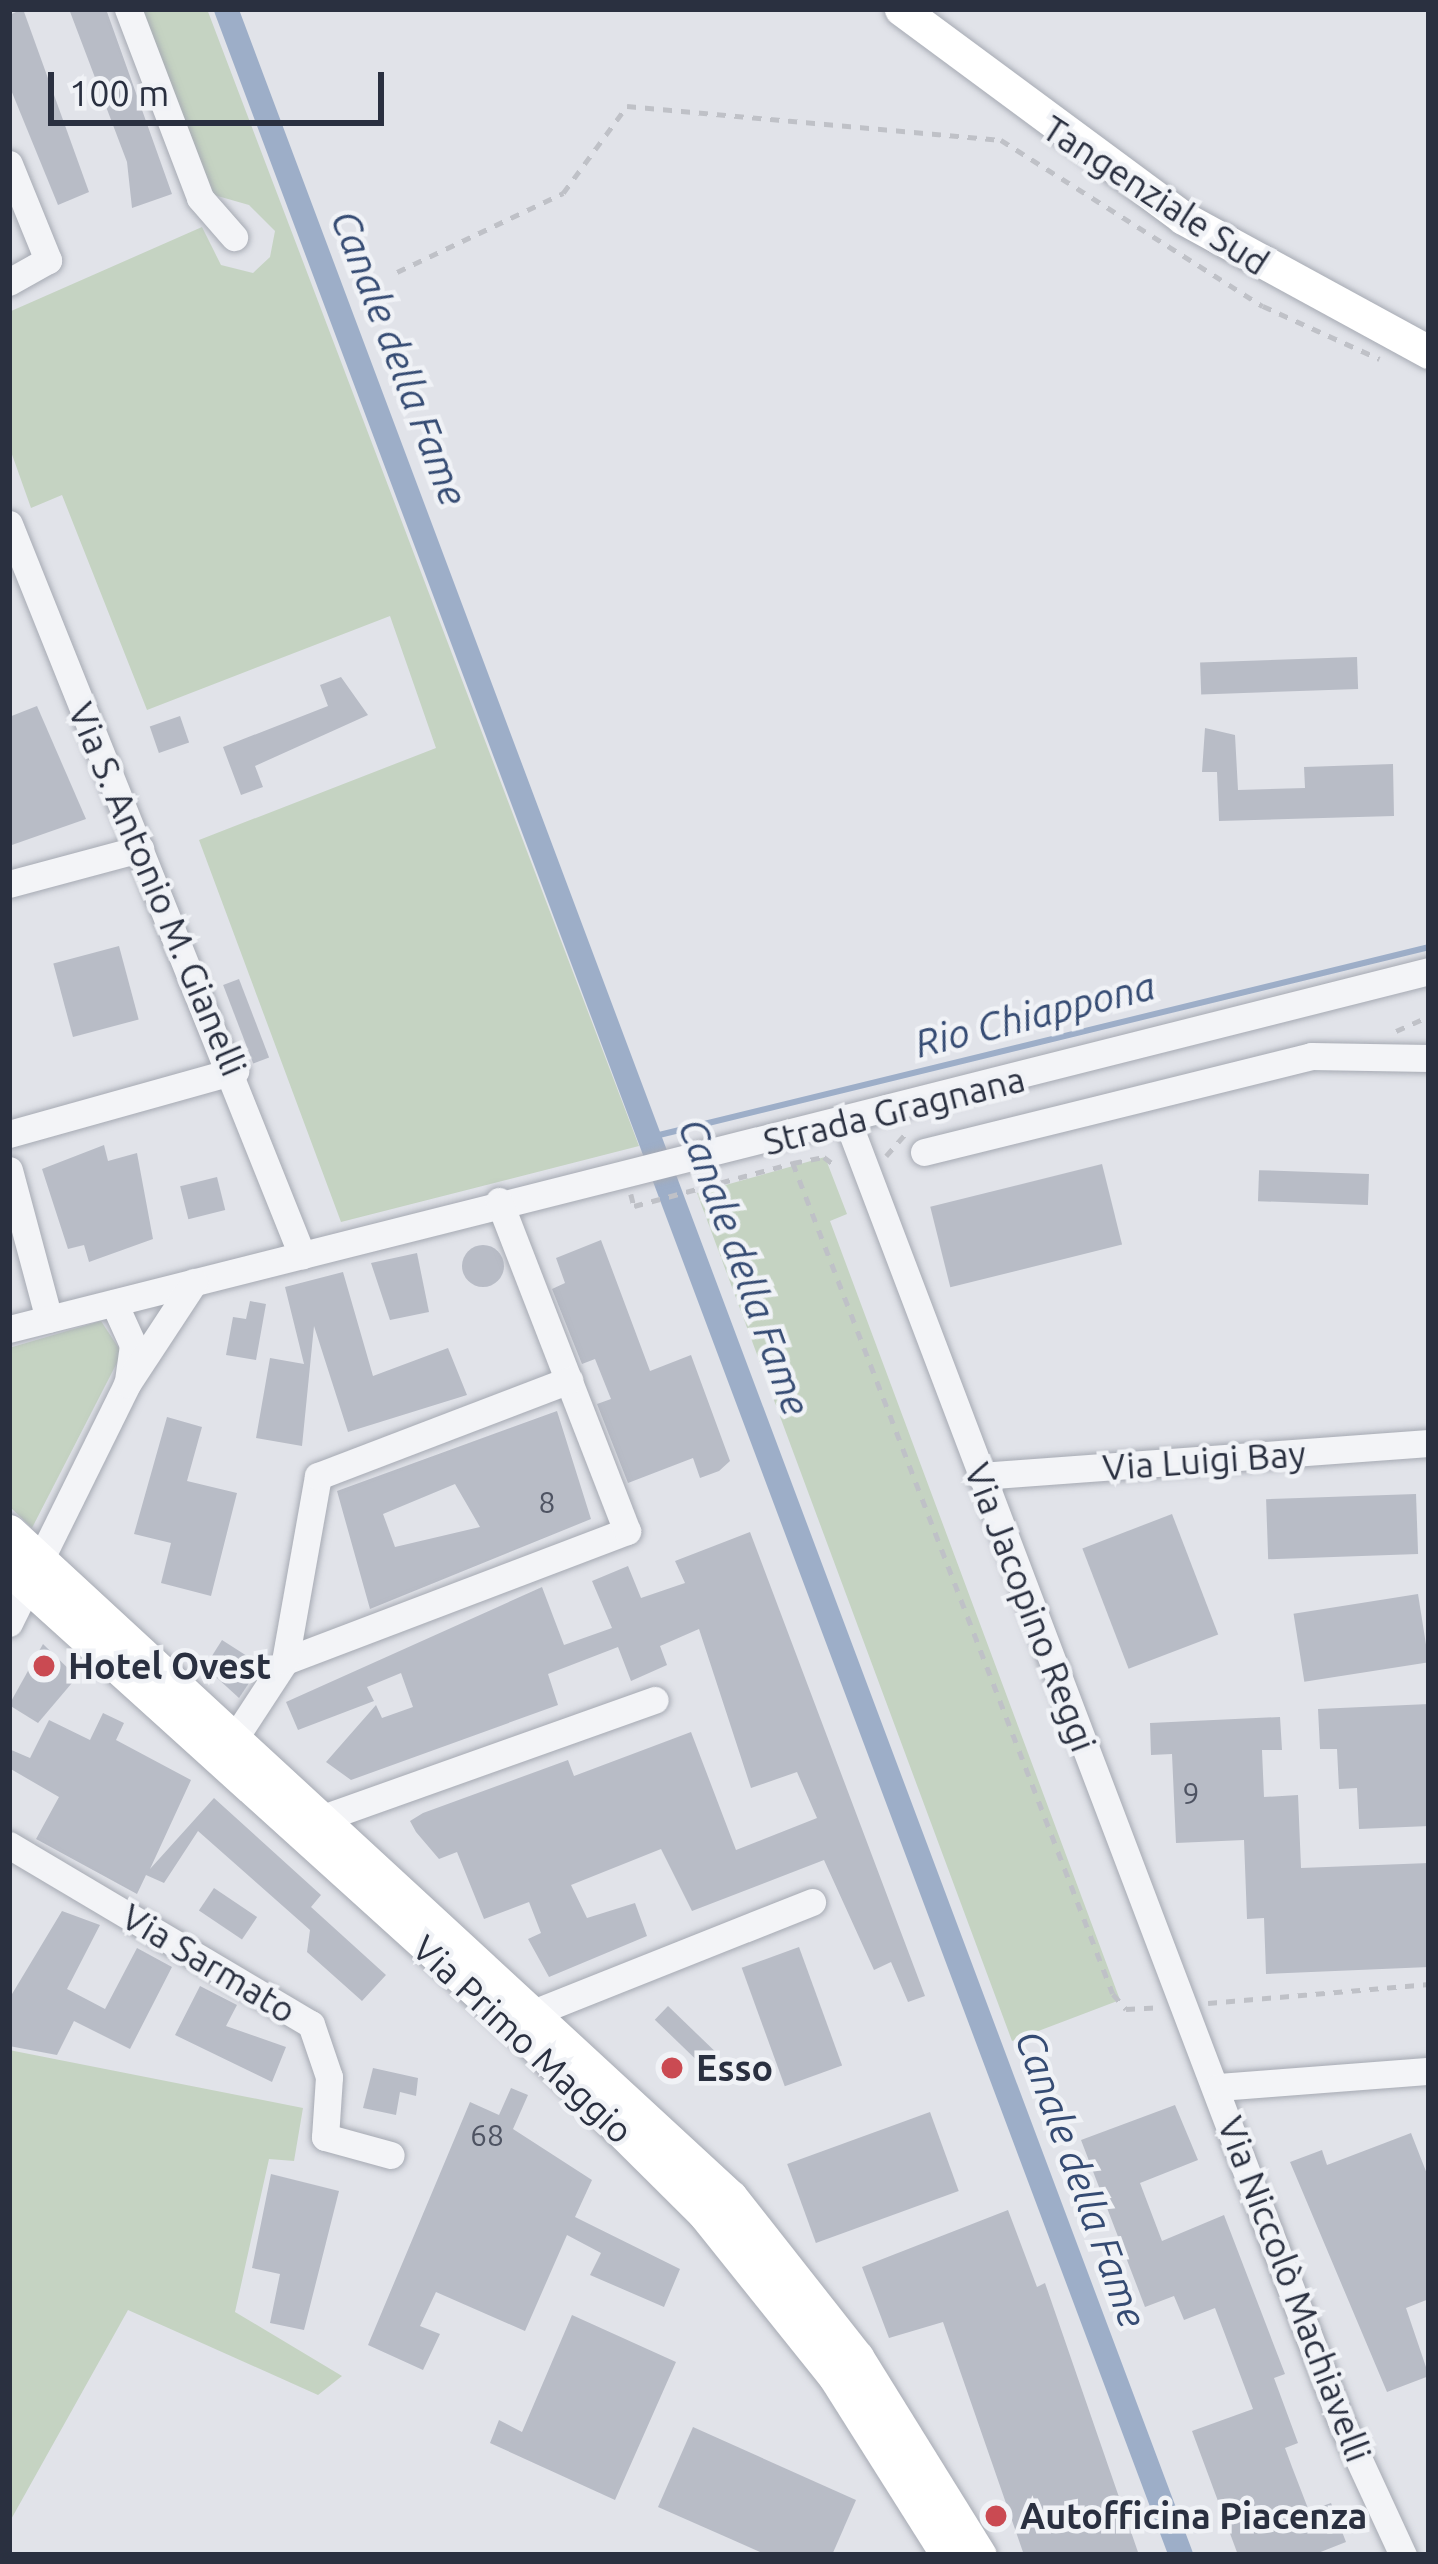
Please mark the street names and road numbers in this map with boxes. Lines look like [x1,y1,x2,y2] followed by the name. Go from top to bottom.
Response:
[1035,106,1277,284] street label: Tangenziale Sud
[60,696,256,1082] street label: Via S. Antonio M. Gianelli
[759,1057,1029,1163] street label: Strada Gragnana
[1101,1431,1307,1489] street label: Via Luigi Bay
[956,1457,1106,1757] street label: Via Jacopino Reggi
[114,1894,304,2032] street label: Via Sarmato
[404,1926,642,2152] street label: Via Primo Maggio
[1209,2110,1381,2468] street label: Via Niccolò Machiavelli

